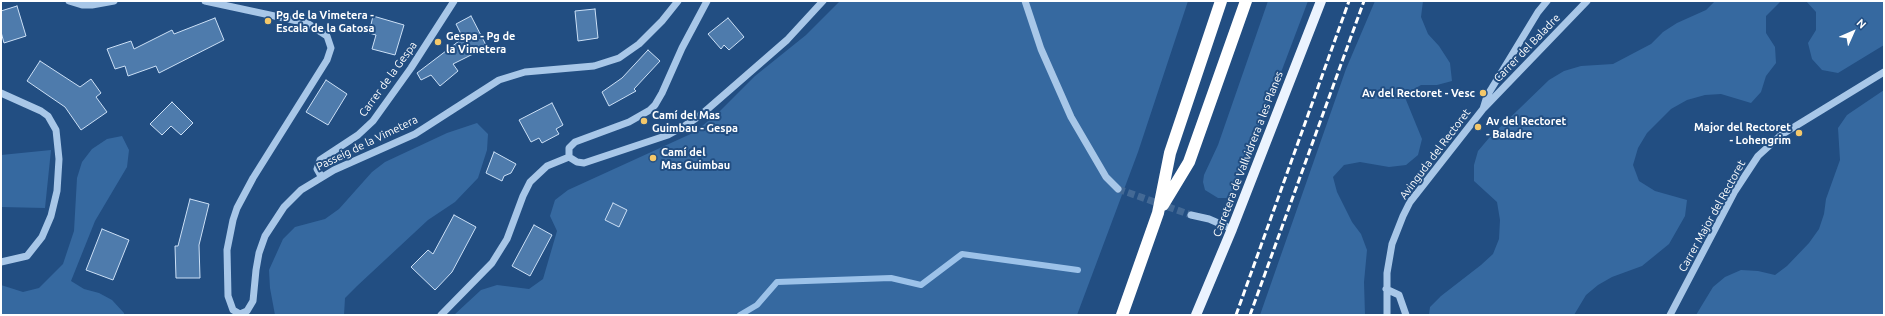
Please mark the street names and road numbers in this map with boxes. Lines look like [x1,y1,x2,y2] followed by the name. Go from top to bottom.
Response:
[1491,11,1563,85] street label: Carrer del Baladre
[356,39,420,119] street label: Carrer de la Gespa
[1210,69,1286,239] street label: Carretera de Vallvidrera a les Planes
[1397,106,1473,202] street label: Avinguda del Rectoret
[314,113,420,173] street label: Passeig de la Vimetera
[1676,158,1748,274] street label: Carrer Major del Rectoret

